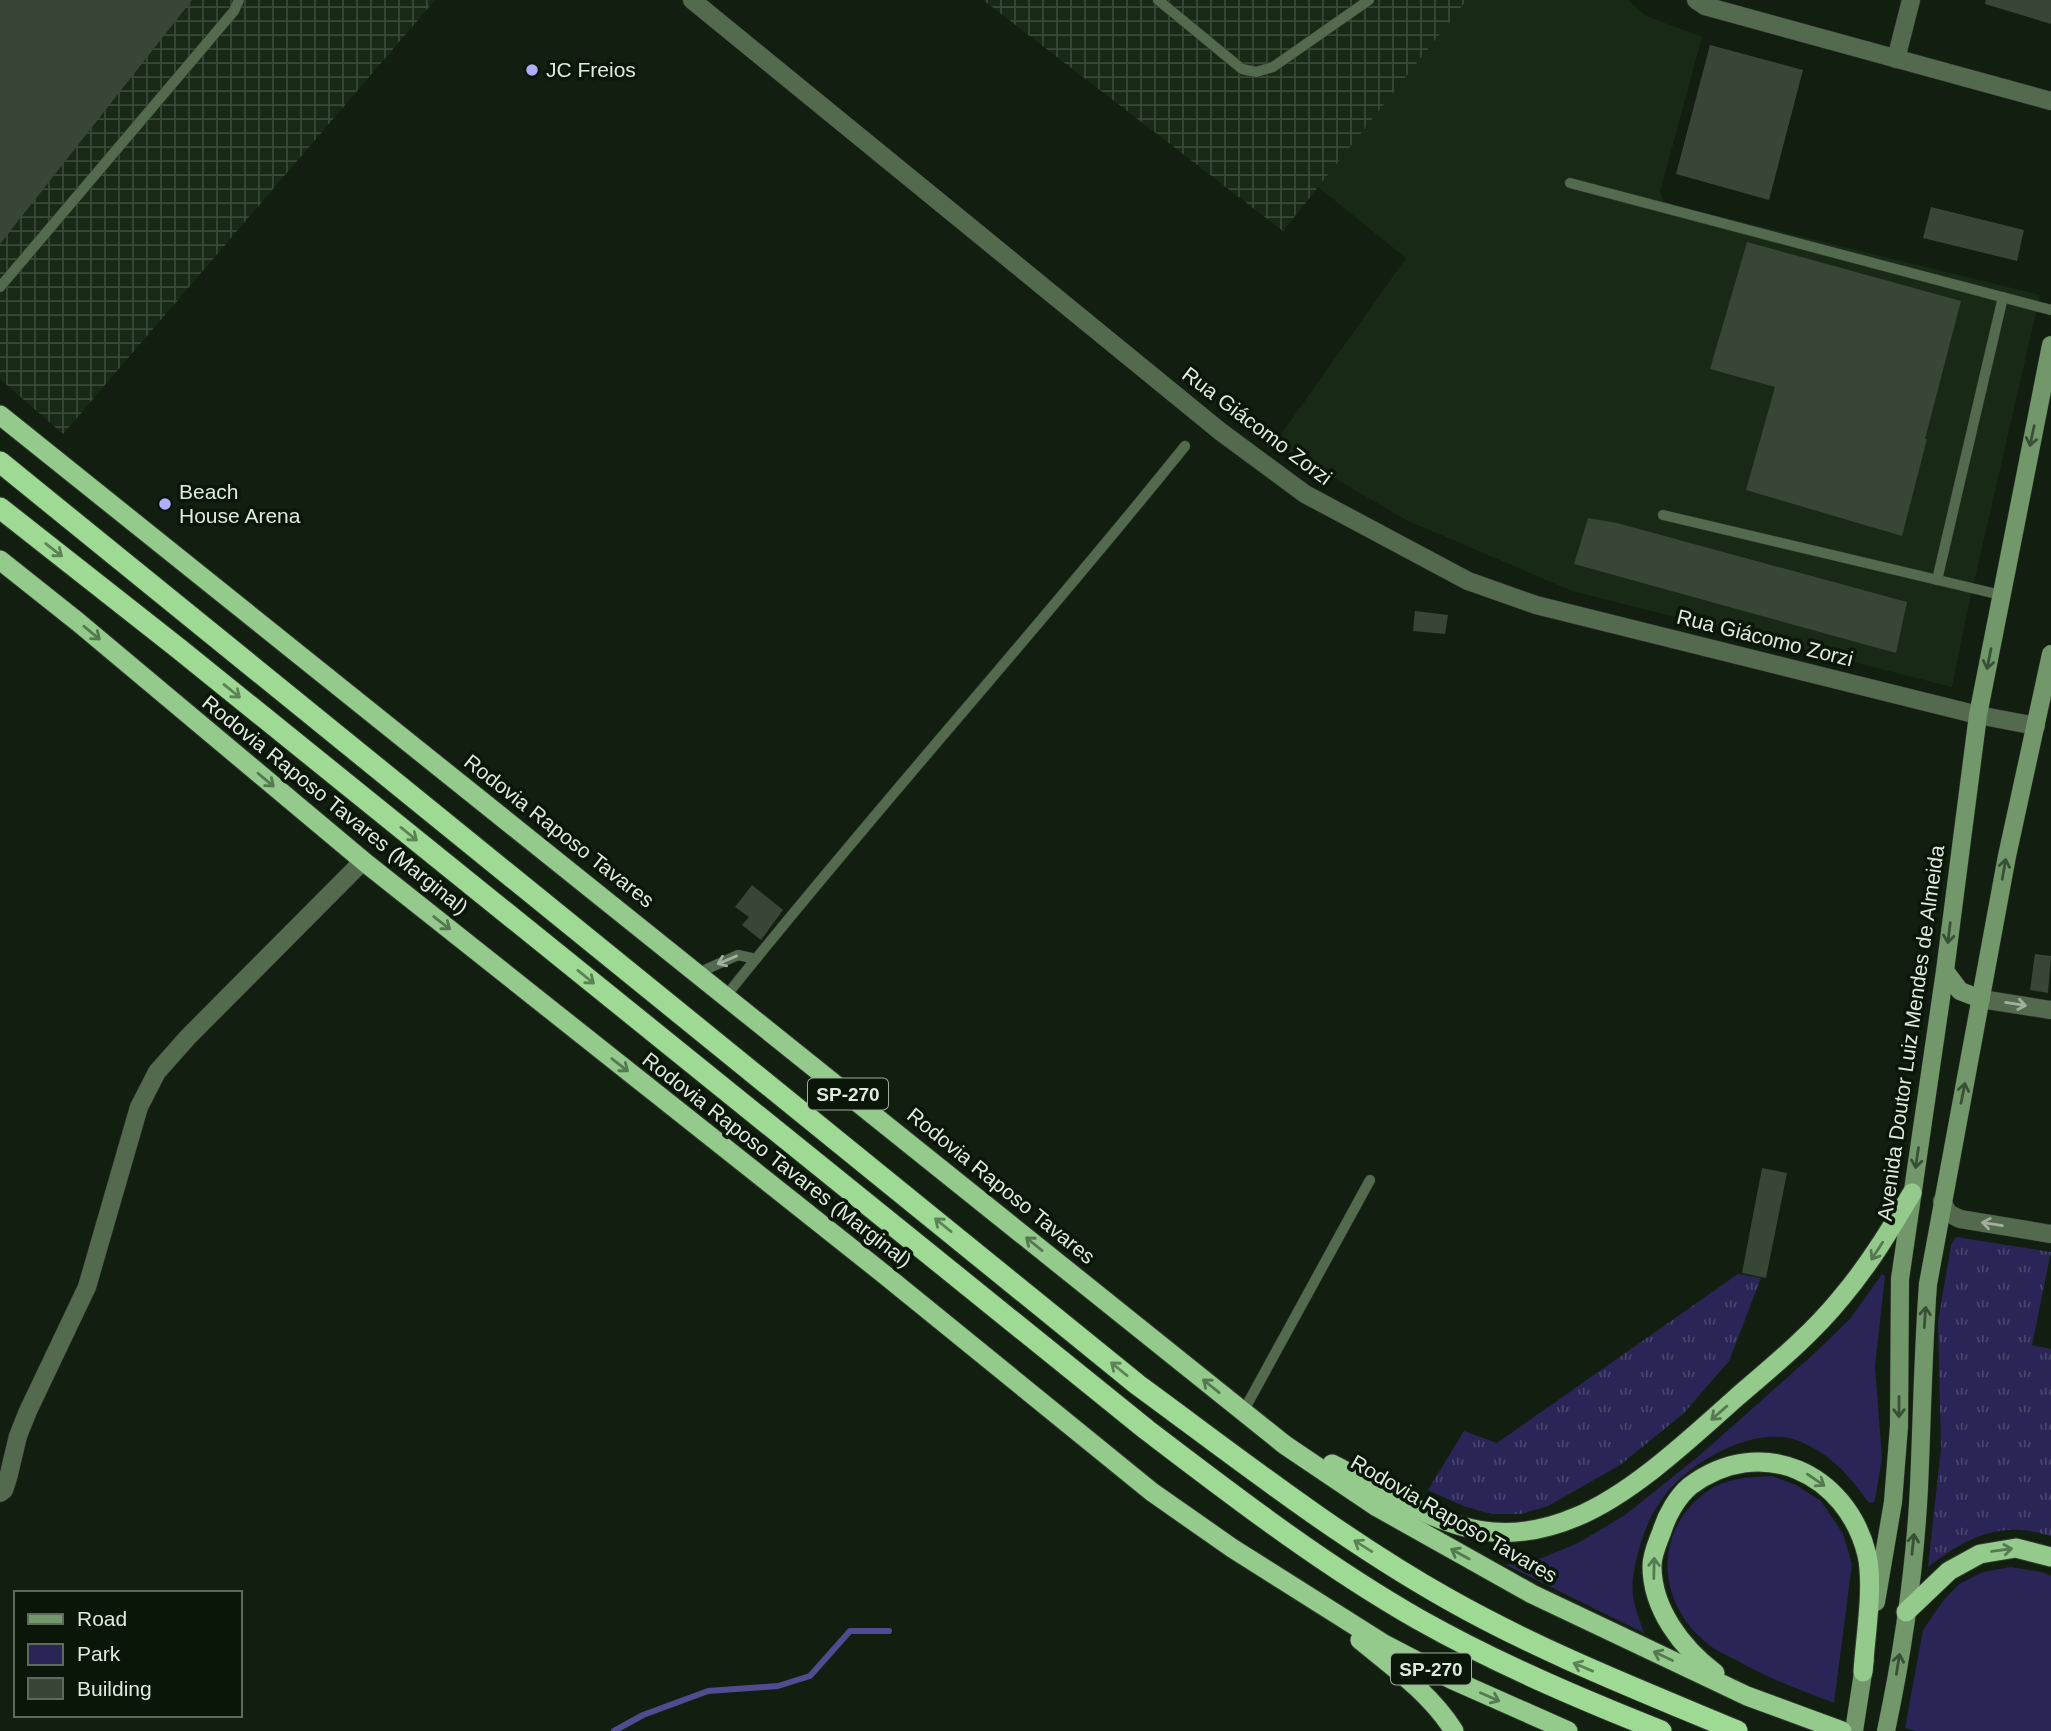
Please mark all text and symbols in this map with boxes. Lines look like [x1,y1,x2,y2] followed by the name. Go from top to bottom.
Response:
[546,58,636,81] place label: JC Freios
[524,62,540,78] marker: JC Freios
[1178,362,1336,489] street label: Rua Giácomo Zorzi
[2024,424,2038,447] one-way arrow
[179,480,301,527] place label: Beach House Arena
[157,496,173,512] marker: Beach House Arena
[44,542,62,558] one-way arrow
[1675,604,1856,671] street label: Rua Giácomo Zorzi
[82,626,100,641] one-way arrow
[1981,647,1995,670] one-way arrow
[222,684,240,699] one-way arrow
[198,690,473,919] street label: Rodovia Raposo Tavares (Marginal)
[460,749,659,912] street label: Rodovia Raposo Tavares
[257,771,275,787] one-way arrow
[399,826,417,842] one-way arrow
[1873,843,1948,1222] street label: Avenida Doutor Luiz Mendes de Almeida
[1998,858,2011,881] one-way arrow
[433,916,451,931] one-way arrow
[1943,921,1956,944] one-way arrow
[716,954,738,967] one-way arrow
[576,969,595,984] one-way arrow
[2004,998,2027,1011] one-way arrow
[638,1048,916,1272] street label: Rodovia Raposo Tavares (Marginal)
[611,1057,629,1073] one-way arrow
[808,1078,888,1110] road number: SP-270
[1957,1082,1970,1105] one-way arrow
[903,1103,1100,1268] street label: Rodovia Raposo Tavares
[1911,1146,1924,1169] one-way arrow
[935,1217,953,1233] one-way arrow
[1981,1217,2004,1230] one-way arrow
[1025,1236,1043,1251] one-way arrow
[1870,1241,1884,1260] one-way arrow
[1919,1306,1932,1329] one-way arrow
[1111,1361,1129,1377] one-way arrow
[1202,1379,1220,1394] one-way arrow
[1892,1395,1906,1418] one-way arrow
[1711,1405,1728,1422] one-way arrow
[1347,1450,1561,1587] street label: Rodovia Raposo Tavares
[1806,1473,1825,1487] one-way arrow
[1907,1533,1920,1556] one-way arrow
[1353,1538,1373,1552] one-way arrow
[1990,1544,2013,1557] one-way arrow
[1451,1547,1471,1561] one-way arrow
[1647,1556,1661,1579] one-way arrow
[14,1591,242,1717] legend
[77,1607,127,1630] text: Road
[77,1642,121,1665] text: Park
[1653,1649,1674,1662] one-way arrow
[1391,1653,1471,1684] road number: SP-270
[1892,1653,1905,1675] one-way arrow
[1573,1660,1595,1673] one-way arrow
[77,1677,152,1700] text: Building
[1479,1691,1501,1704] one-way arrow

